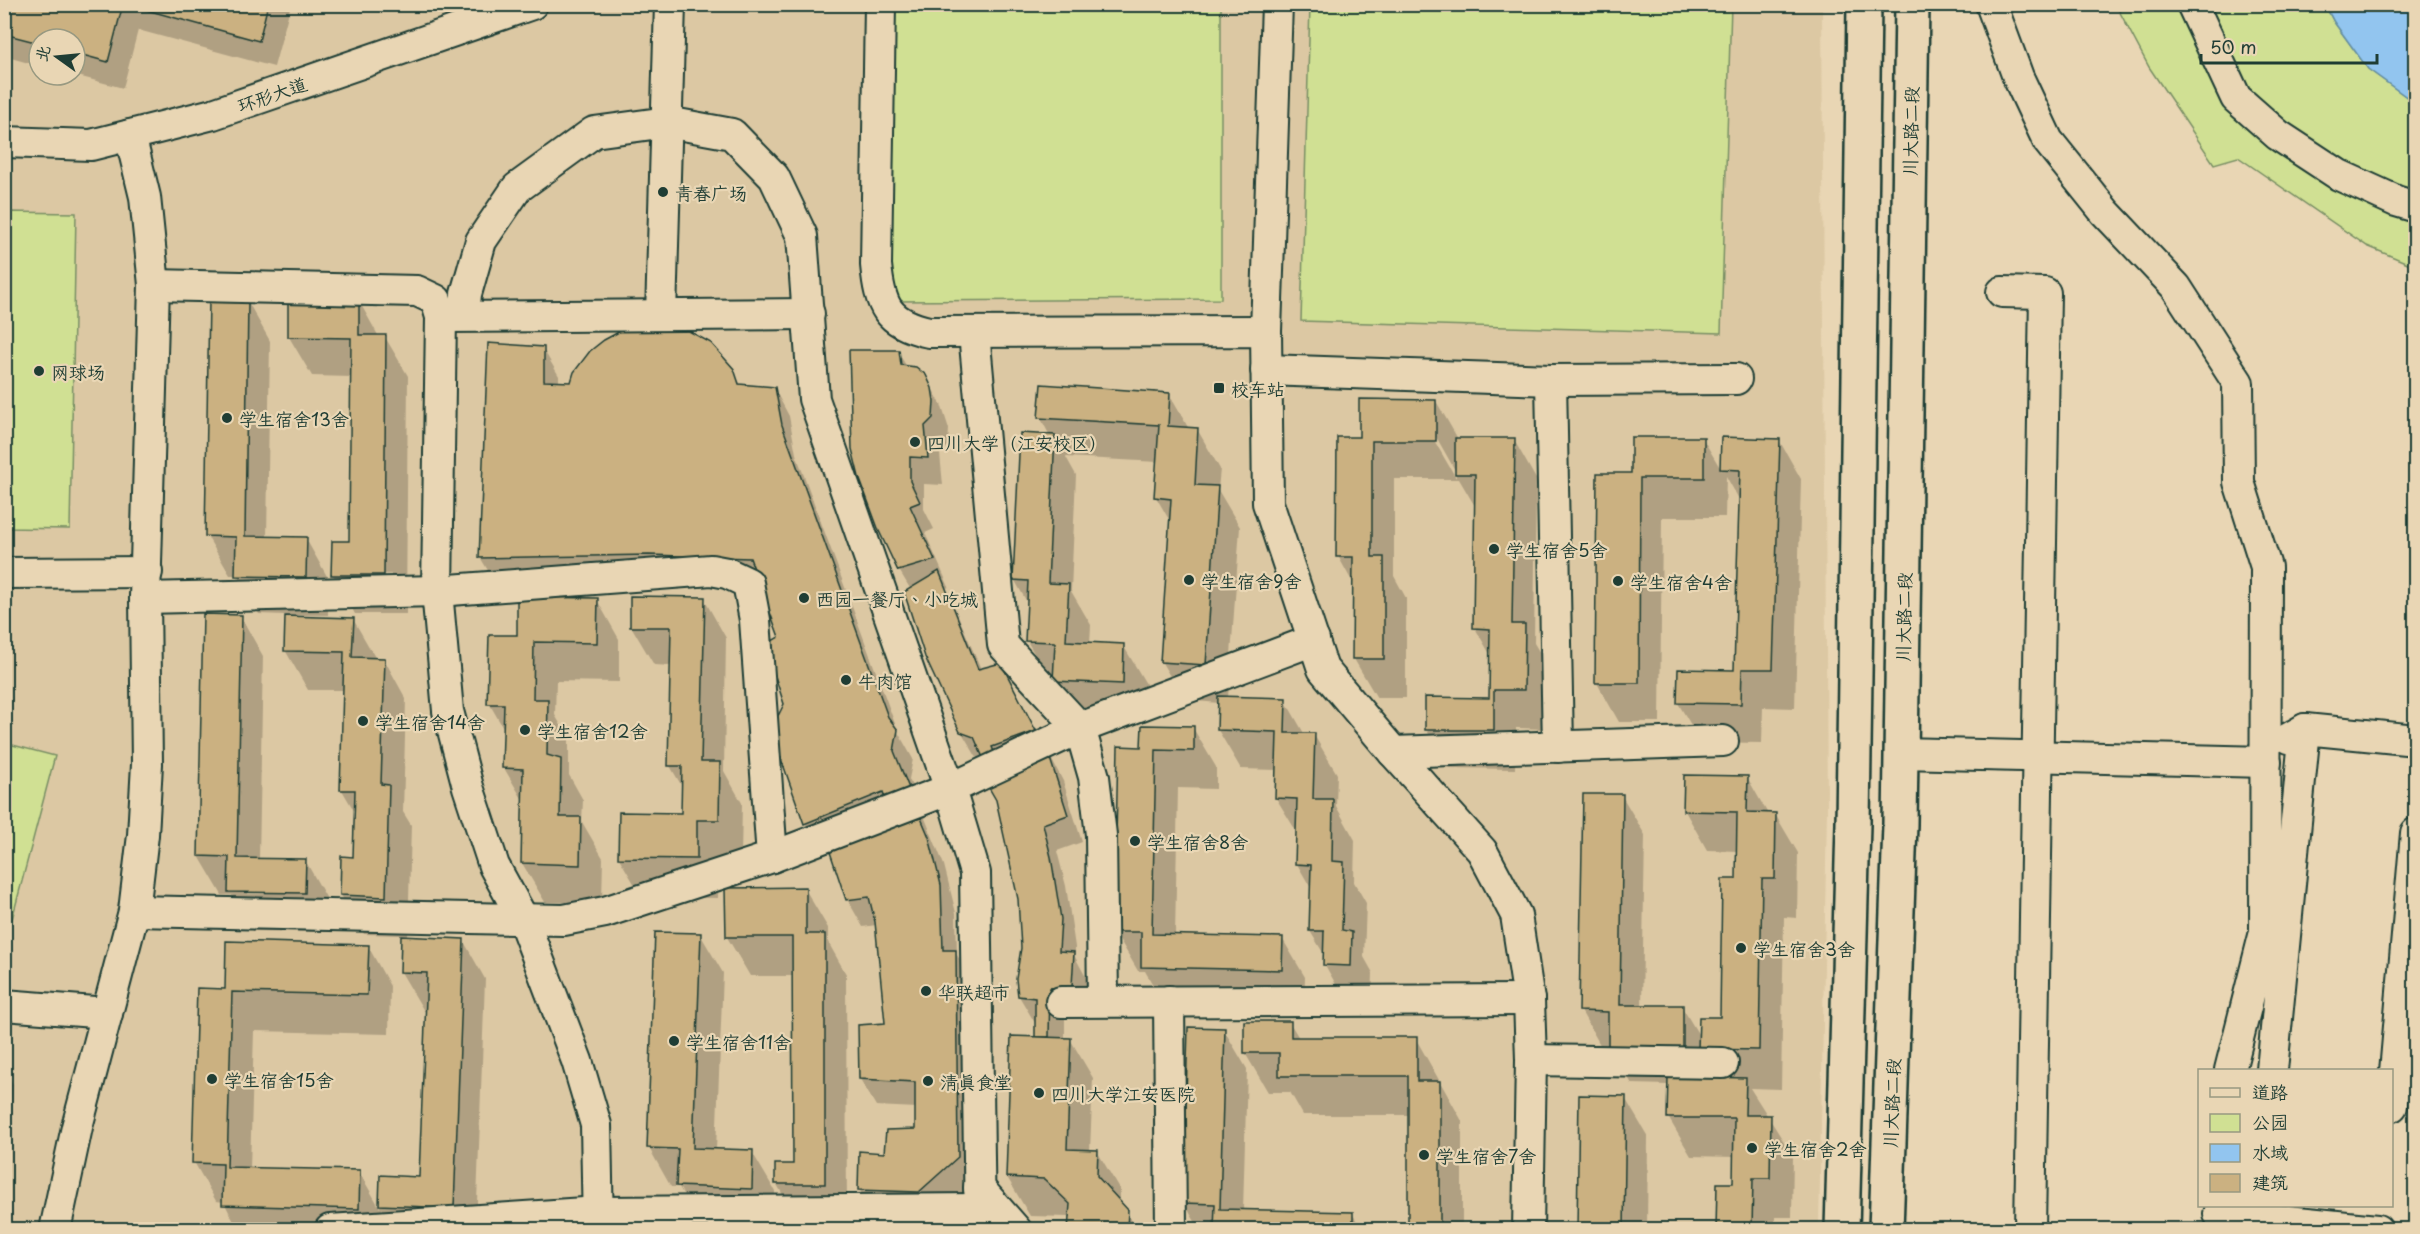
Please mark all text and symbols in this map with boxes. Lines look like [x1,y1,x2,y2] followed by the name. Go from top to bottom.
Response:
[27,27,87,87] north arrow
[2201,27,2376,65] scale bar
[2210,33,2257,60] text: 50 m
[28,42,55,64] text: 北
[234,70,310,118] street label: 环形大道
[1896,86,1924,176] street label: 川大路二段
[675,179,747,206] place label: 青春广场
[656,185,670,199] marker: 青春广场
[51,358,105,385] place label: 网球场
[32,364,46,378] marker: 网球场
[1231,375,1285,402] place label: 校车站
[1212,381,1226,395] marker: 校车站
[239,405,349,432] place label: 学生宿舍13舍
[220,411,234,425] marker: 学生宿舍13舍
[927,429,1107,456] place label: 四川大学（江安校区）
[908,435,922,449] marker: 四川大学（江安校区）
[1506,536,1608,563] place label: 学生宿舍5舍
[1487,542,1501,556] marker: 学生宿舍5舍
[1201,567,1302,594] place label: 学生宿舍9舍
[1630,568,1732,595] place label: 学生宿舍4舍
[1889,572,1917,662] street label: 川大路二段
[1182,573,1196,587] marker: 学生宿舍9舍
[1611,574,1625,588] marker: 学生宿舍4舍
[816,585,978,612] place label: 西园一餐厅、小吃城
[797,591,811,605] marker: 西园一餐厅、小吃城
[858,667,912,694] place label: 牛肉馆
[839,673,853,687] marker: 牛肉馆
[375,708,485,735] place label: 学生宿舍14舍
[356,714,370,728] marker: 学生宿舍14舍
[537,717,648,744] place label: 学生宿舍12舍
[518,723,532,737] marker: 学生宿舍12舍
[1147,828,1248,855] place label: 学生宿舍8舍
[1128,834,1142,848] marker: 学生宿舍8舍
[1753,935,1855,962] place label: 学生宿舍3舍
[1734,941,1748,955] marker: 学生宿舍3舍
[938,978,1010,1005] place label: 华联超市
[919,984,933,998] marker: 华联超市
[686,1028,791,1055] place label: 学生宿舍11舍
[667,1034,681,1048] marker: 学生宿舍11舍
[1876,1058,1906,1148] street label: 川大路二段
[224,1066,334,1093] place label: 学生宿舍15舍
[940,1068,1012,1095] place label: 清真食堂
[2198,1069,2393,1207] legend
[205,1072,219,1086] marker: 学生宿舍15舍
[921,1074,935,1088] marker: 清真食堂
[2252,1078,2288,1105] text: 道路
[1051,1080,1195,1107] place label: 四川大学江安医院
[1032,1086,1046,1100] marker: 四川大学江安医院
[2252,1108,2288,1135] text: 公园
[1764,1135,1867,1162] place label: 学生宿舍2舍
[2252,1138,2288,1165] text: 水域
[1745,1141,1759,1155] marker: 学生宿舍2舍
[1436,1142,1536,1169] place label: 学生宿舍7舍
[1417,1148,1431,1162] marker: 学生宿舍7舍
[2252,1168,2288,1195] text: 建筑

